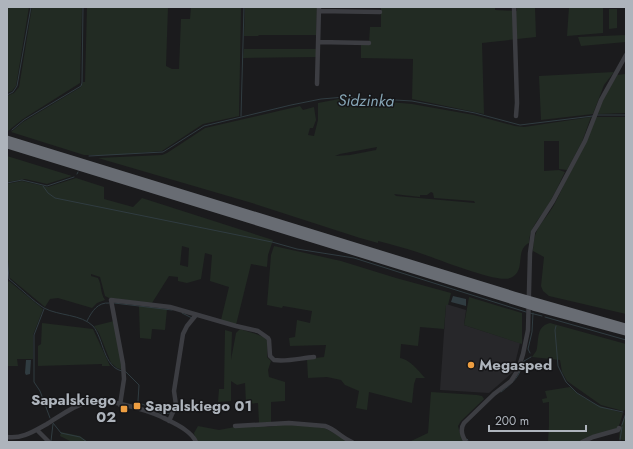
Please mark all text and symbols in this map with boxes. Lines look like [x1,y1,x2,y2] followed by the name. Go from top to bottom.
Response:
[338,89,395,112] water label: Sidzinka
[479,354,552,376] place label: Megasped
[466,360,476,370] marker: Megasped
[31,389,116,428] place label: Sapalskiego 02
[145,395,252,417] place label: Sapalskiego 01
[132,401,142,411] marker: Sapalskiego 01
[119,404,129,414] marker: Sapalskiego 02
[489,407,586,433] scale bar
[495,412,529,430] text: 200 m

